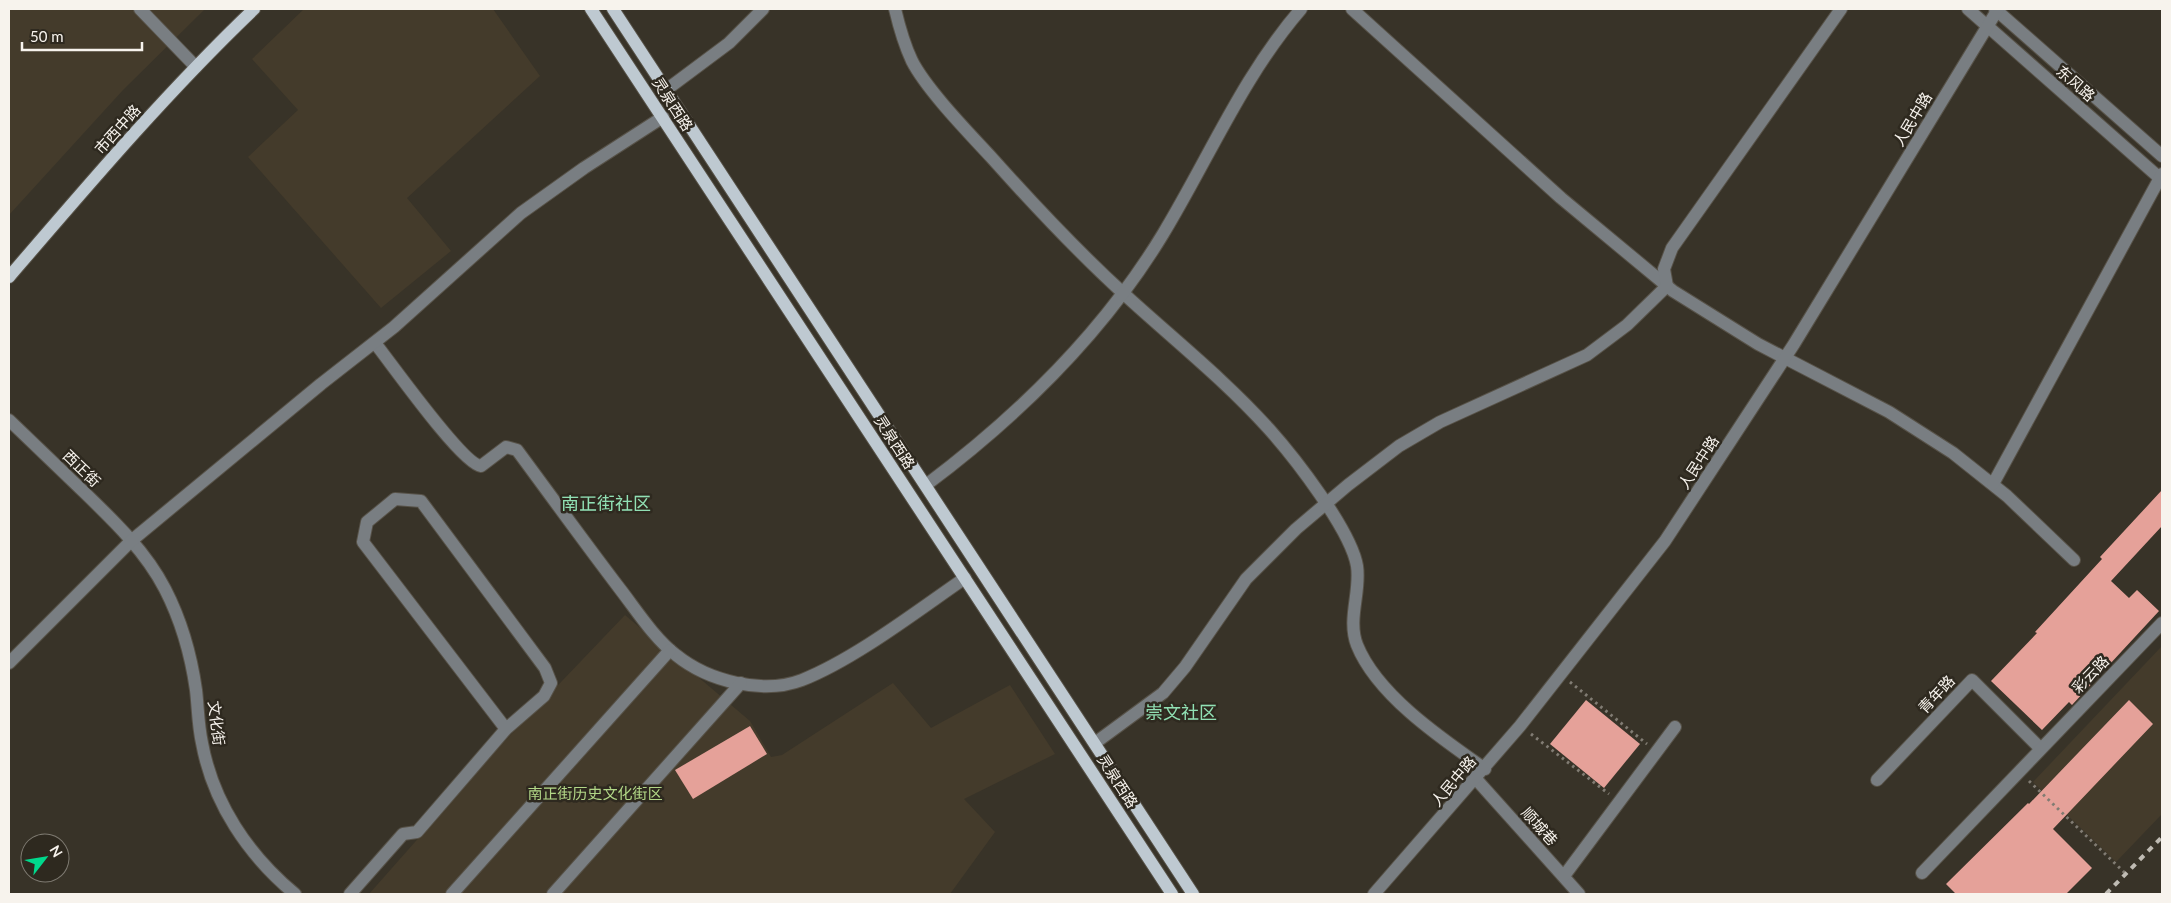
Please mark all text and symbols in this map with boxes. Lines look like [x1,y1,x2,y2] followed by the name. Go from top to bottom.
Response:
[22,20,142,52] scale bar
[30,27,64,45] text: 50 m
[2053,61,2099,105] street label: 东风路
[649,74,697,134] street label: 灵泉西路
[1889,89,1935,149] street label: 人民中路
[90,101,144,157] street label: 市西中路
[871,412,919,472] street label: 灵泉西路
[1674,432,1722,492] street label: 人民中路
[60,446,104,490] street label: 西正街
[561,492,651,514] district label: 南正街社区
[2068,652,2112,696] street label: 彩云路
[1914,671,1958,717] street label: 青年路
[205,700,229,746] street label: 文化街
[1145,701,1217,723] district label: 崇文社区
[1094,751,1142,811] street label: 灵泉西路
[1427,752,1479,810] street label: 人民中路
[527,784,663,802] park label: 南正街历史文化街区
[1518,803,1562,849] street label: 顺城巷
[20,833,70,883] north arrow
[47,842,67,860] text: N

